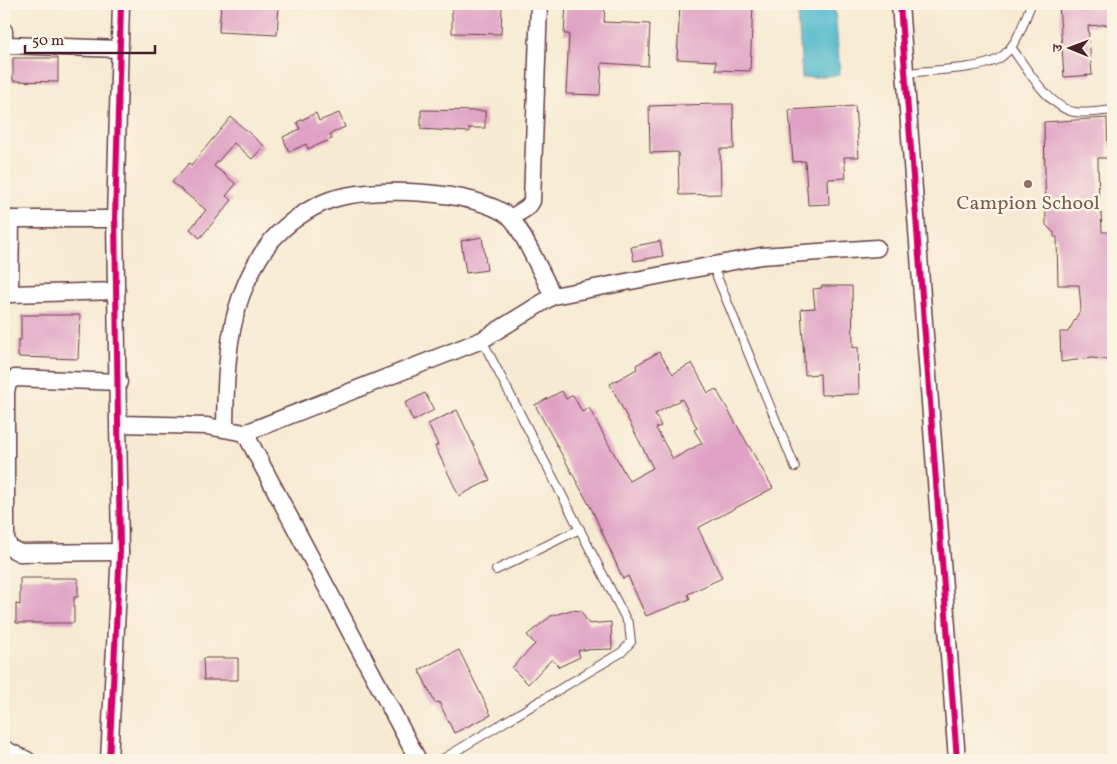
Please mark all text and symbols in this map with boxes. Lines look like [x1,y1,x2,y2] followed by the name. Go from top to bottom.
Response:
[25,22,155,54] scale bar
[1044,22,1094,72] north arrow
[32,31,64,52] text: 50 m
[1049,43,1068,53] text: उ
[1022,178,1034,190] marker: Campion School
[956,190,1100,218] place label: Campion School

